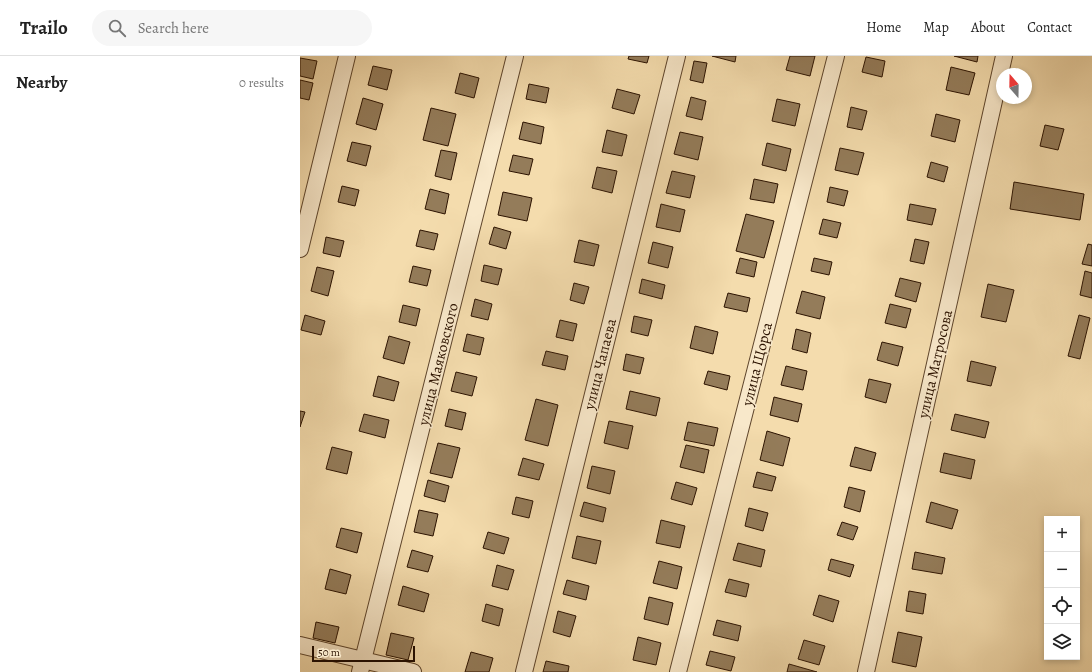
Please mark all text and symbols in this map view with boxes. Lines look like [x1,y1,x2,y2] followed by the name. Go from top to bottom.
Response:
[92,10,372,46] search box
[20,15,68,41] text: Trailo
[106,17,128,39] icon: search
[138,18,209,38] text: Search here
[866,18,901,37] text: Home
[923,18,949,37] text: Map
[971,18,1005,37] text: About
[1027,18,1072,37] text: Contact
[996,68,1032,104] north arrow
[16,71,67,94] text: Nearby
[239,74,284,91] text: 0 results
[413,301,463,428] street label: улица Маяковского
[913,308,957,421] street label: улица Матросова
[579,316,621,413] street label: улица Чапаева
[737,320,777,409] street label: улица Щорса
[1044,516,1080,660] map controls
[1044,516,1080,552] button: +
[1044,552,1080,588] button: −
[1044,588,1080,624] button: locate
[1044,624,1080,660] button: layers
[312,644,415,663] scale bar
[318,645,340,660] text: 50 m

